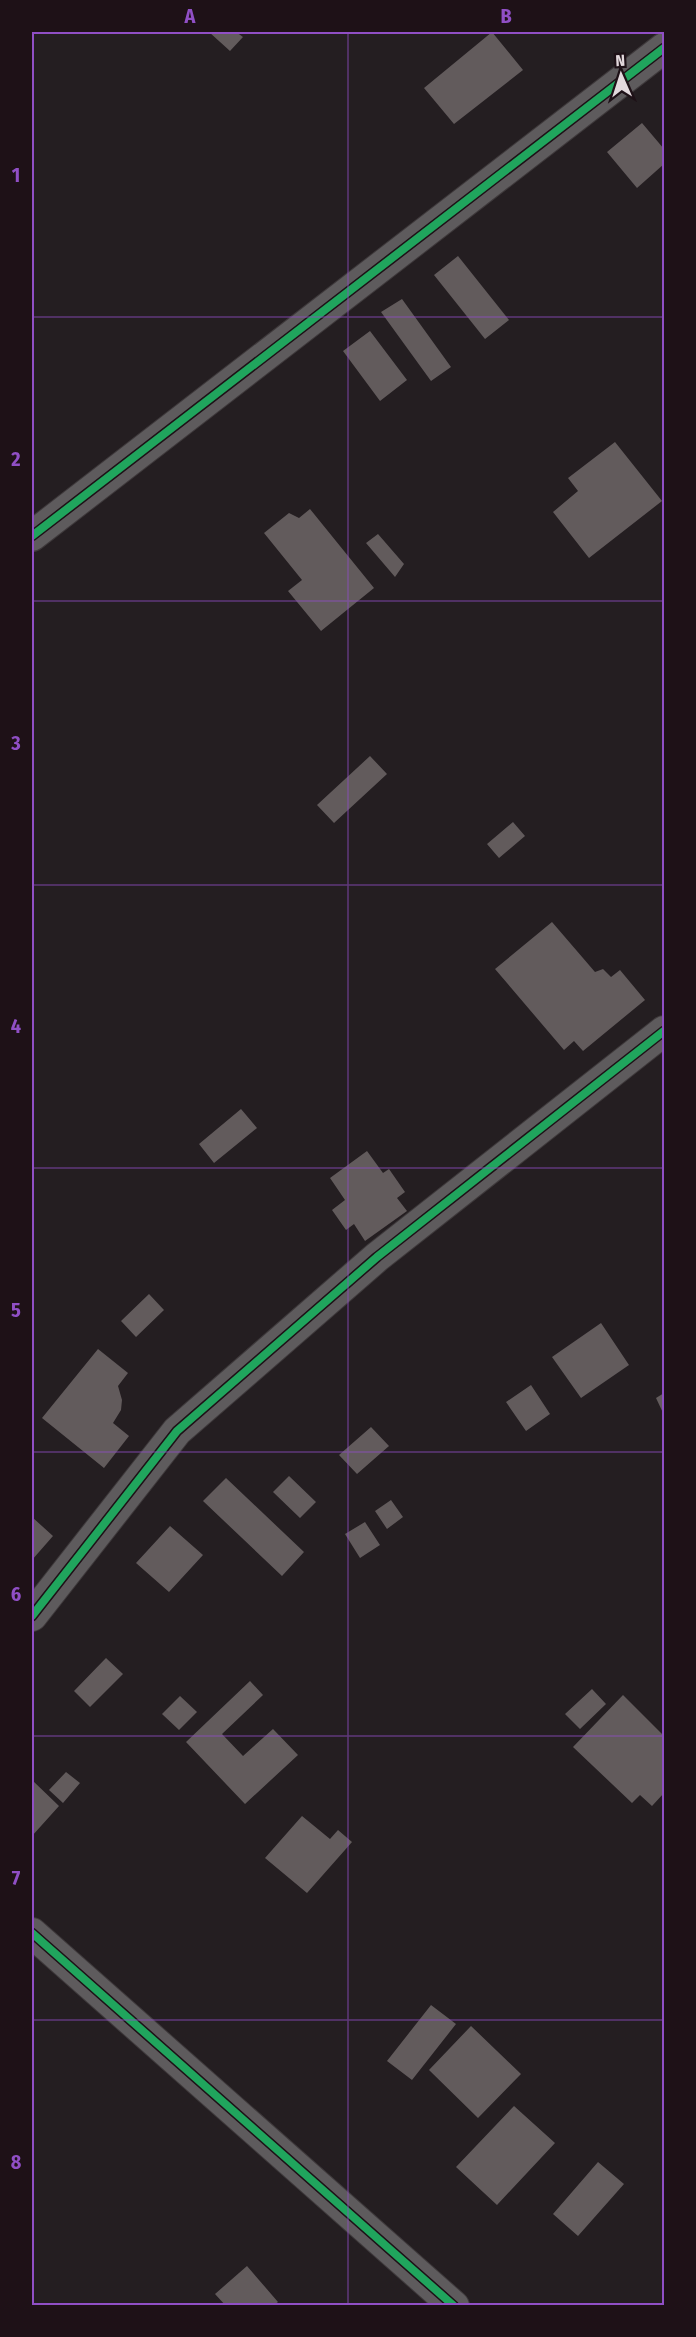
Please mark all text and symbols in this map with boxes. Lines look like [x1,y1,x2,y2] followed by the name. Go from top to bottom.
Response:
[184,4,197,28] text: A
[500,4,512,28] text: B
[591,45,651,105] north arrow
[615,51,626,70] text: N
[12,163,20,187] text: 1
[10,447,21,471] text: 2
[10,731,21,755] text: 3
[11,1014,21,1038] text: 4
[11,1298,21,1322] text: 5
[11,1582,21,1606] text: 6
[12,1866,21,1890] text: 7
[11,2150,22,2174] text: 8

